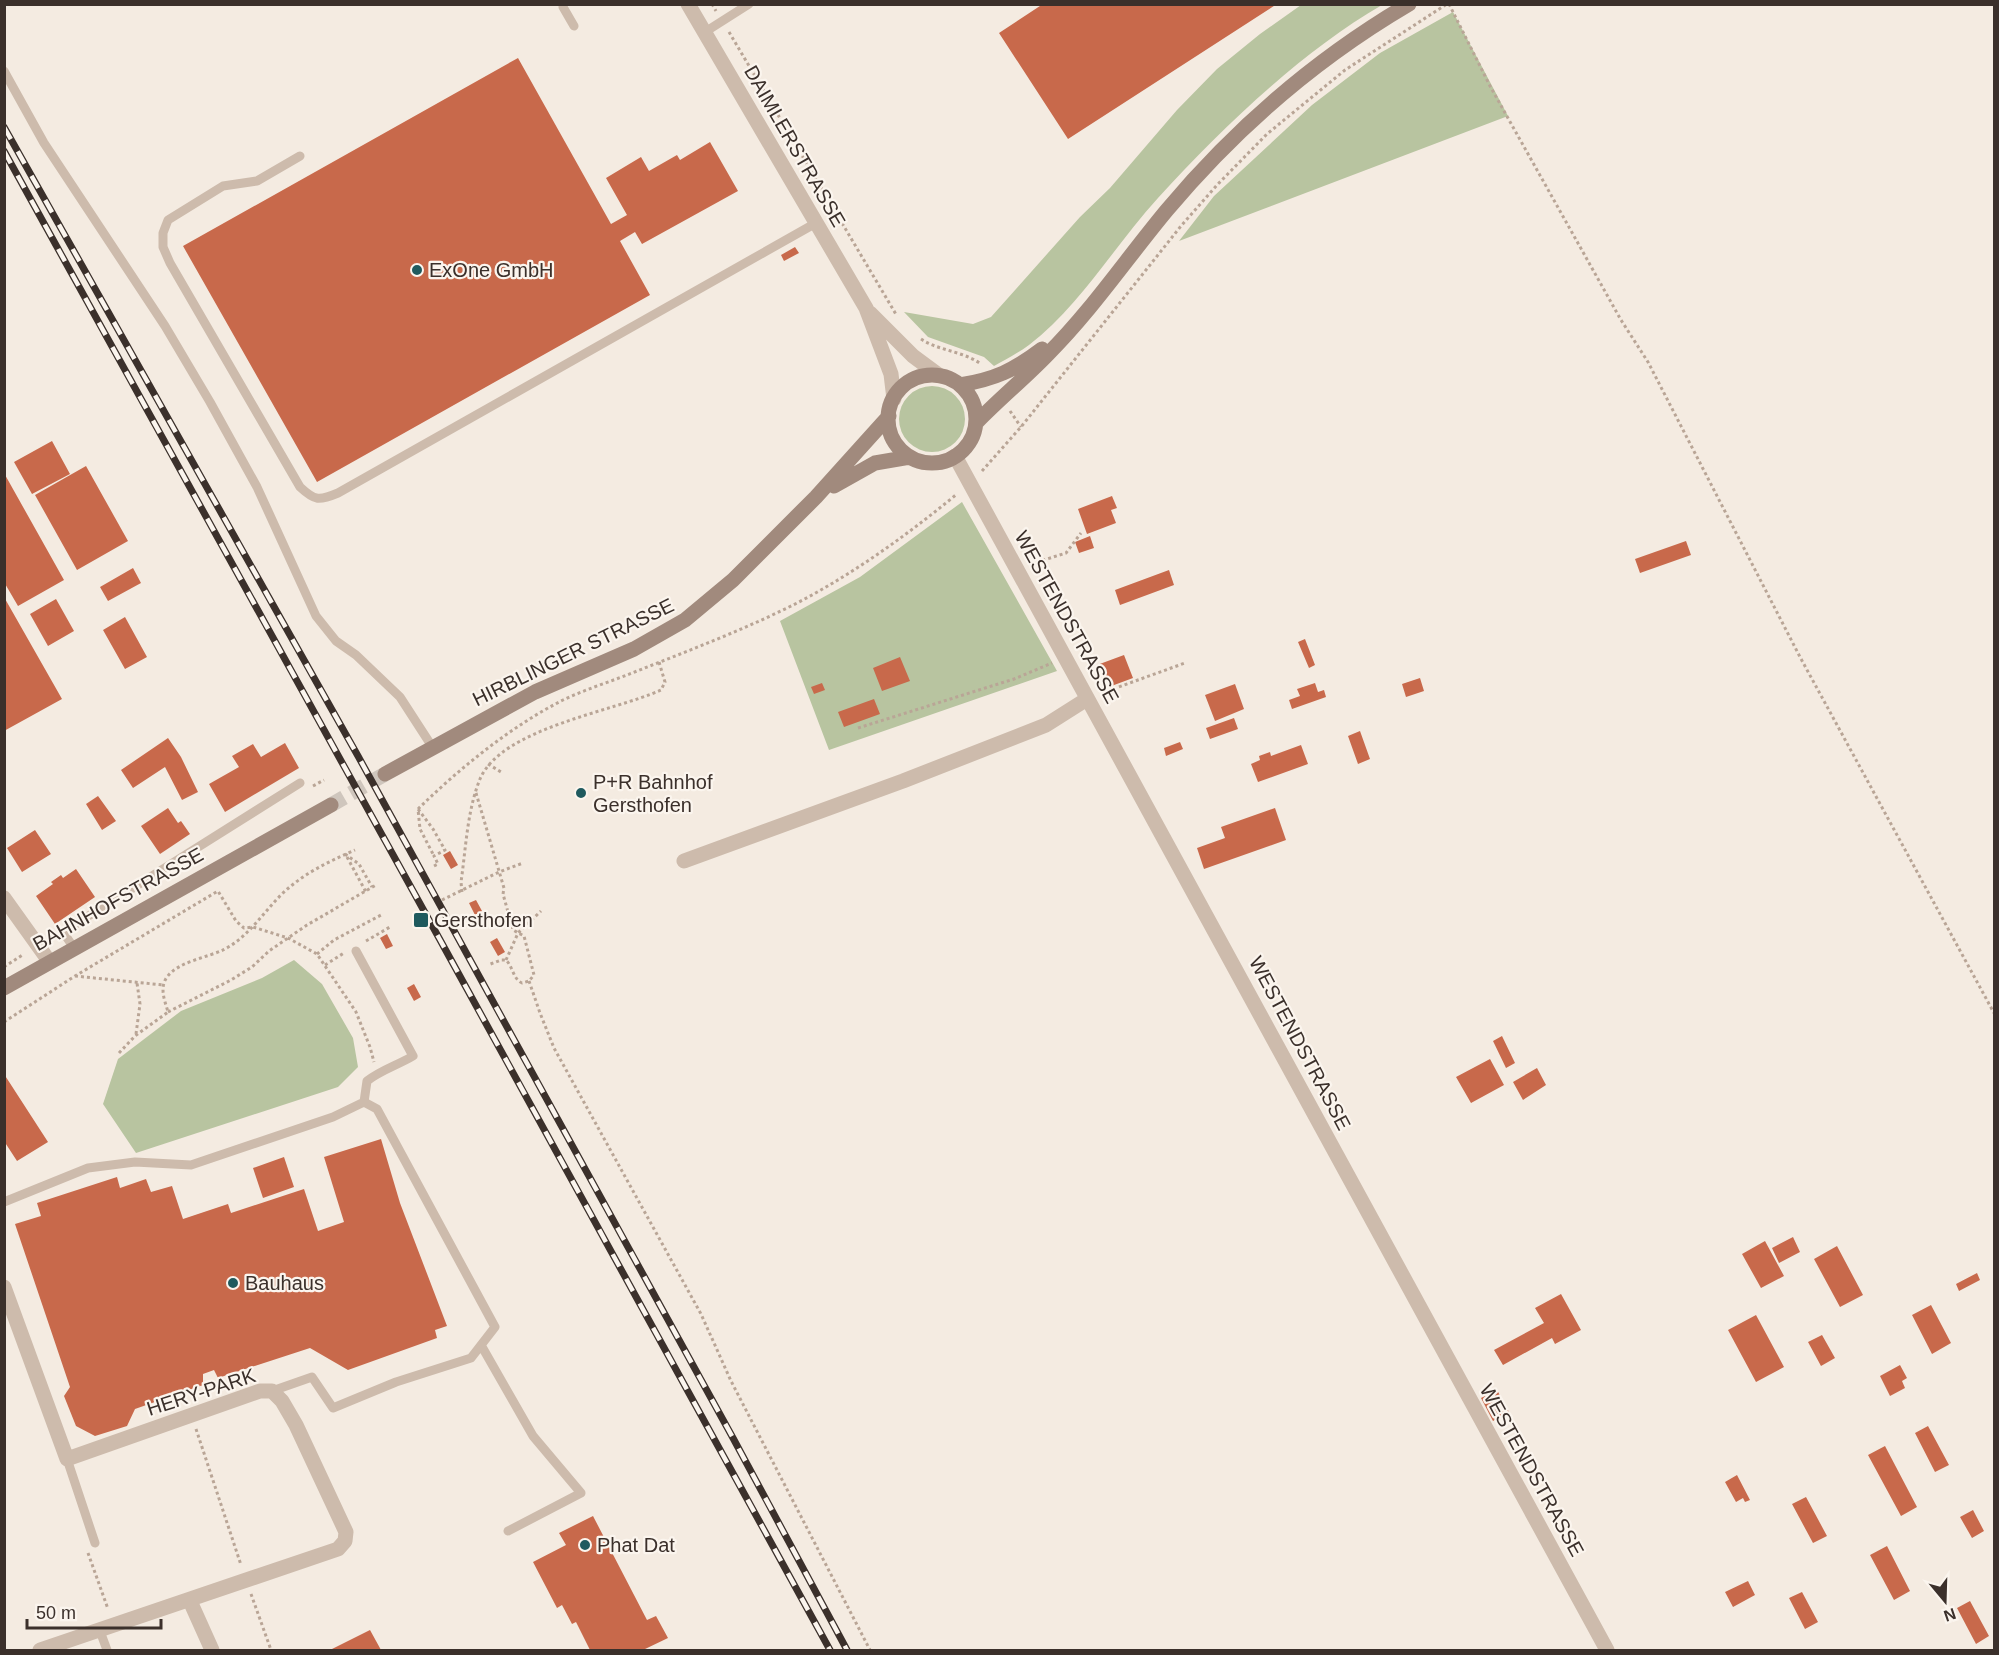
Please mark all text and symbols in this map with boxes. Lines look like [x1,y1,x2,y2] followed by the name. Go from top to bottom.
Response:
[740,62,850,230] street label: DAIMLERSTRASSE
[429,259,553,281] place label: ExOne GmbH
[410,263,424,277] marker: ExOne GmbH
[1011,527,1123,707] street label: WESTENDSTRASSE
[469,594,677,710] street label: HIRBLINGER STRASSE
[593,771,713,816] place label: P+R Bahnhof Gersthofen
[574,786,588,800] marker: P+R Bahnhof Gersthofen
[29,843,207,955] street label: BAHNHOFSTRASSE
[434,909,533,931] place label: Gersthofen
[412,911,430,929] marker: Gersthofen
[1245,952,1355,1134] street label: WESTENDSTRASSE
[245,1272,324,1294] place label: Bauhaus
[226,1276,240,1290] marker: Bauhaus
[144,1364,259,1420] street label: HERY-PARK
[1476,1380,1588,1560] street label: WESTENDSTRASSE
[597,1534,675,1556] place label: Phat Dat
[578,1538,592,1552] marker: Phat Dat
[1915,1571,1975,1631] north arrow
[27,1592,160,1630] scale bar
[36,1603,76,1623] text: 50 m
[1941,1605,1958,1625] text: N

